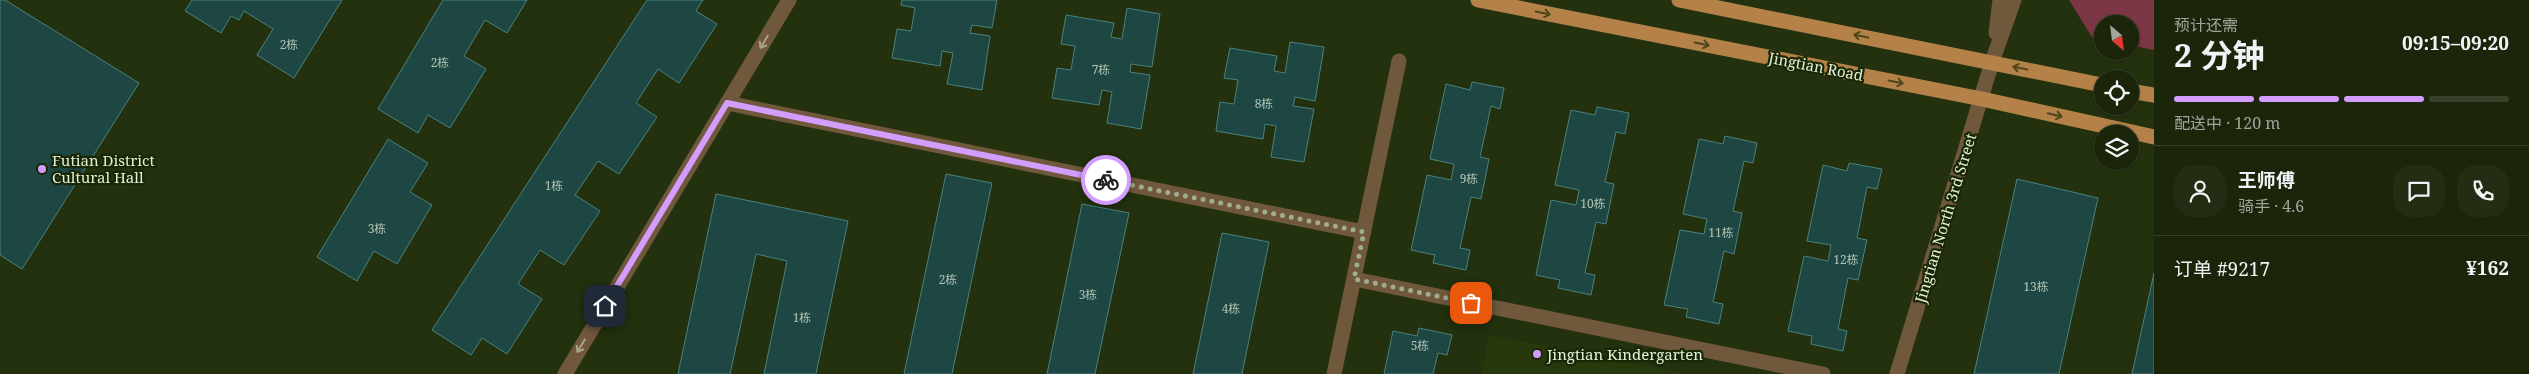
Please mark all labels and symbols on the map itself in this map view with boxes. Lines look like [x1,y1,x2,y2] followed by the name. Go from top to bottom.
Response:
[1534,8,1550,18] one-way arrow
[2094,15,2139,60] north arrow
[1854,31,1870,40] one-way arrow
[758,34,768,48] one-way arrow
[280,36,298,53] house number: 2栋
[1694,40,1710,49] one-way arrow
[1766,47,1865,85] street label: Jingtian Road
[431,54,449,71] house number: 2栋
[1092,61,1110,78] house number: 7栋
[2013,63,2029,72] one-way arrow
[1888,78,1904,87] one-way arrow
[1255,95,1273,112] house number: 8栋
[2047,111,2063,120] one-way arrow
[1909,131,1980,306] street label: Jingtian North 3rd Street
[52,150,155,187] place label: Futian District Cultural Hall
[1081,155,1131,205] courier
[36,163,48,175] marker: Futian District Cultural Hall
[1460,170,1478,187] house number: 9栋
[545,177,563,194] house number: 1栋
[1580,195,1606,212] house number: 10栋
[368,220,386,237] house number: 3栋
[1708,224,1734,241] house number: 11栋
[1833,251,1859,268] house number: 12栋
[939,271,957,288] house number: 2栋
[2023,278,2049,295] house number: 13栋
[1450,282,1492,324] pin
[584,285,626,327] pin
[1079,286,1097,303] house number: 3栋
[1222,300,1240,317] house number: 4栋
[793,309,811,326] house number: 1栋
[1411,337,1429,354] house number: 5栋
[576,339,586,353] one-way arrow
[1546,344,1703,364] place label: Jingtian Kindergarten
[1531,348,1543,360] marker: Jingtian Kindergarten

